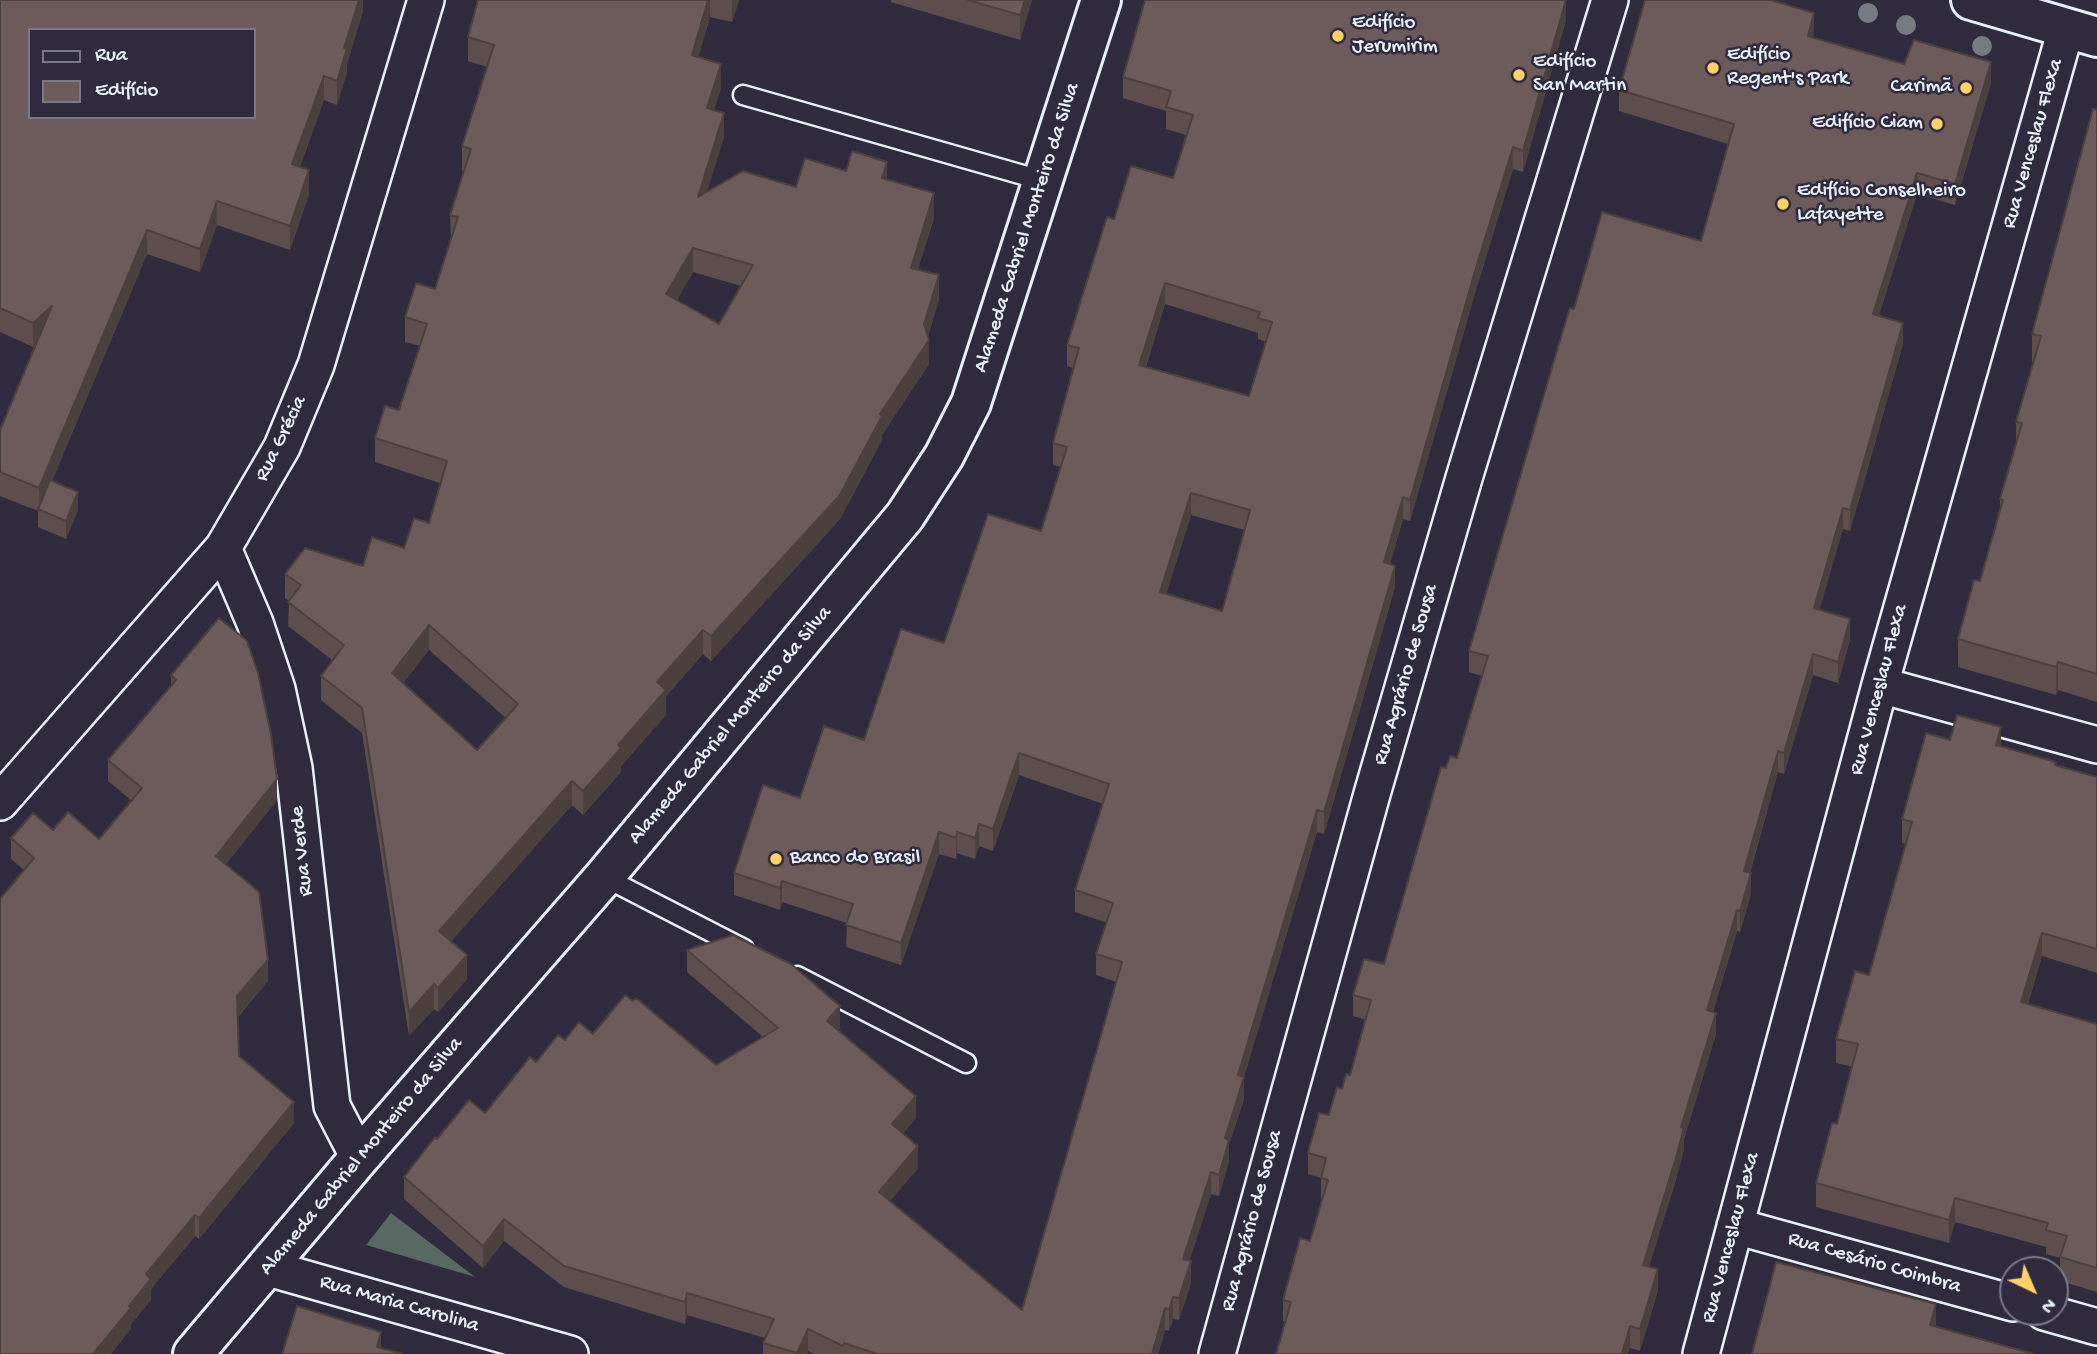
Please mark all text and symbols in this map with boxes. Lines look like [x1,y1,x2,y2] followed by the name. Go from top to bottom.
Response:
[1352,11,1438,61] place label: Edifício Jerumirim
[28,28,256,119] legend
[1330,28,1346,44] marker: Edifício Jerumirim
[1727,43,1848,93] place label: Edifício Regent's Park
[95,44,128,69] text: Rua
[1533,50,1626,100] place label: Edifício San Martin
[1998,56,2070,232] street label: Rua Venceslau Flexa
[1705,60,1721,76] marker: Edifício Regent's Park
[1511,67,1527,83] marker: Edifício San Martin
[1890,75,1952,101] place label: Carimã
[95,79,159,104] text: Edifício
[969,80,1087,376] street label: Alameda Gabriel Monteiro da Silva
[1958,80,1974,96] marker: Carimã
[1812,111,1923,137] place label: Edifício Ciam
[1929,116,1945,132] marker: Edifício Ciam
[1797,179,1966,229] place label: Edifício Conselheiro Lafayette
[1775,196,1791,212] marker: Edifício Conselheiro Lafayette
[250,392,314,486] street label: Rua Grécia
[1369,582,1445,768] street label: Rua Agrário de Sousa
[624,602,838,850] street label: Alameda Gabriel Monteiro da Silva
[1845,602,1915,778] street label: Rua Venceslau Flexa
[286,805,320,897] street label: Rua Verde
[790,846,920,872] place label: Banco do Brasil
[768,851,784,867] marker: Banco do Brasil
[255,1033,469,1281] street label: Alameda Gabriel Monteiro da Silva
[1217,1128,1289,1314] street label: Rua Agrário de Sousa
[1697,1150,1767,1326] street label: Rua Venceslau Flexa
[1785,1227,1963,1301] street label: Rua Cesário Coimbra
[1999,1256,2069,1326] north arrow
[316,1270,482,1340] street label: Rua Maria Carolina
[2035,1292,2060,1318] text: N

